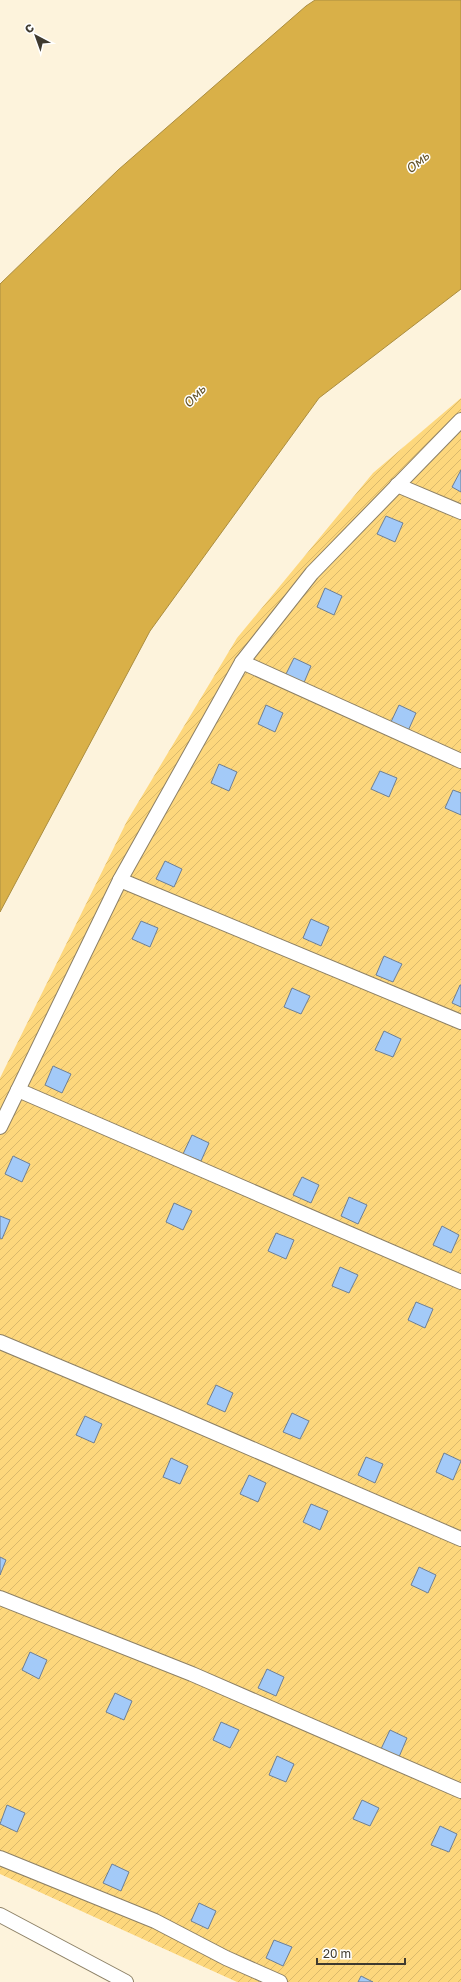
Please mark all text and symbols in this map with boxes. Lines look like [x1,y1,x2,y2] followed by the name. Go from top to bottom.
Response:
[16,16,56,56] north arrow
[22,20,36,36] text: С
[402,147,433,176] water label: Омь
[179,380,209,411] water label: Омь
[317,1940,405,1966] scale bar
[323,1946,351,1961] text: 20 m

